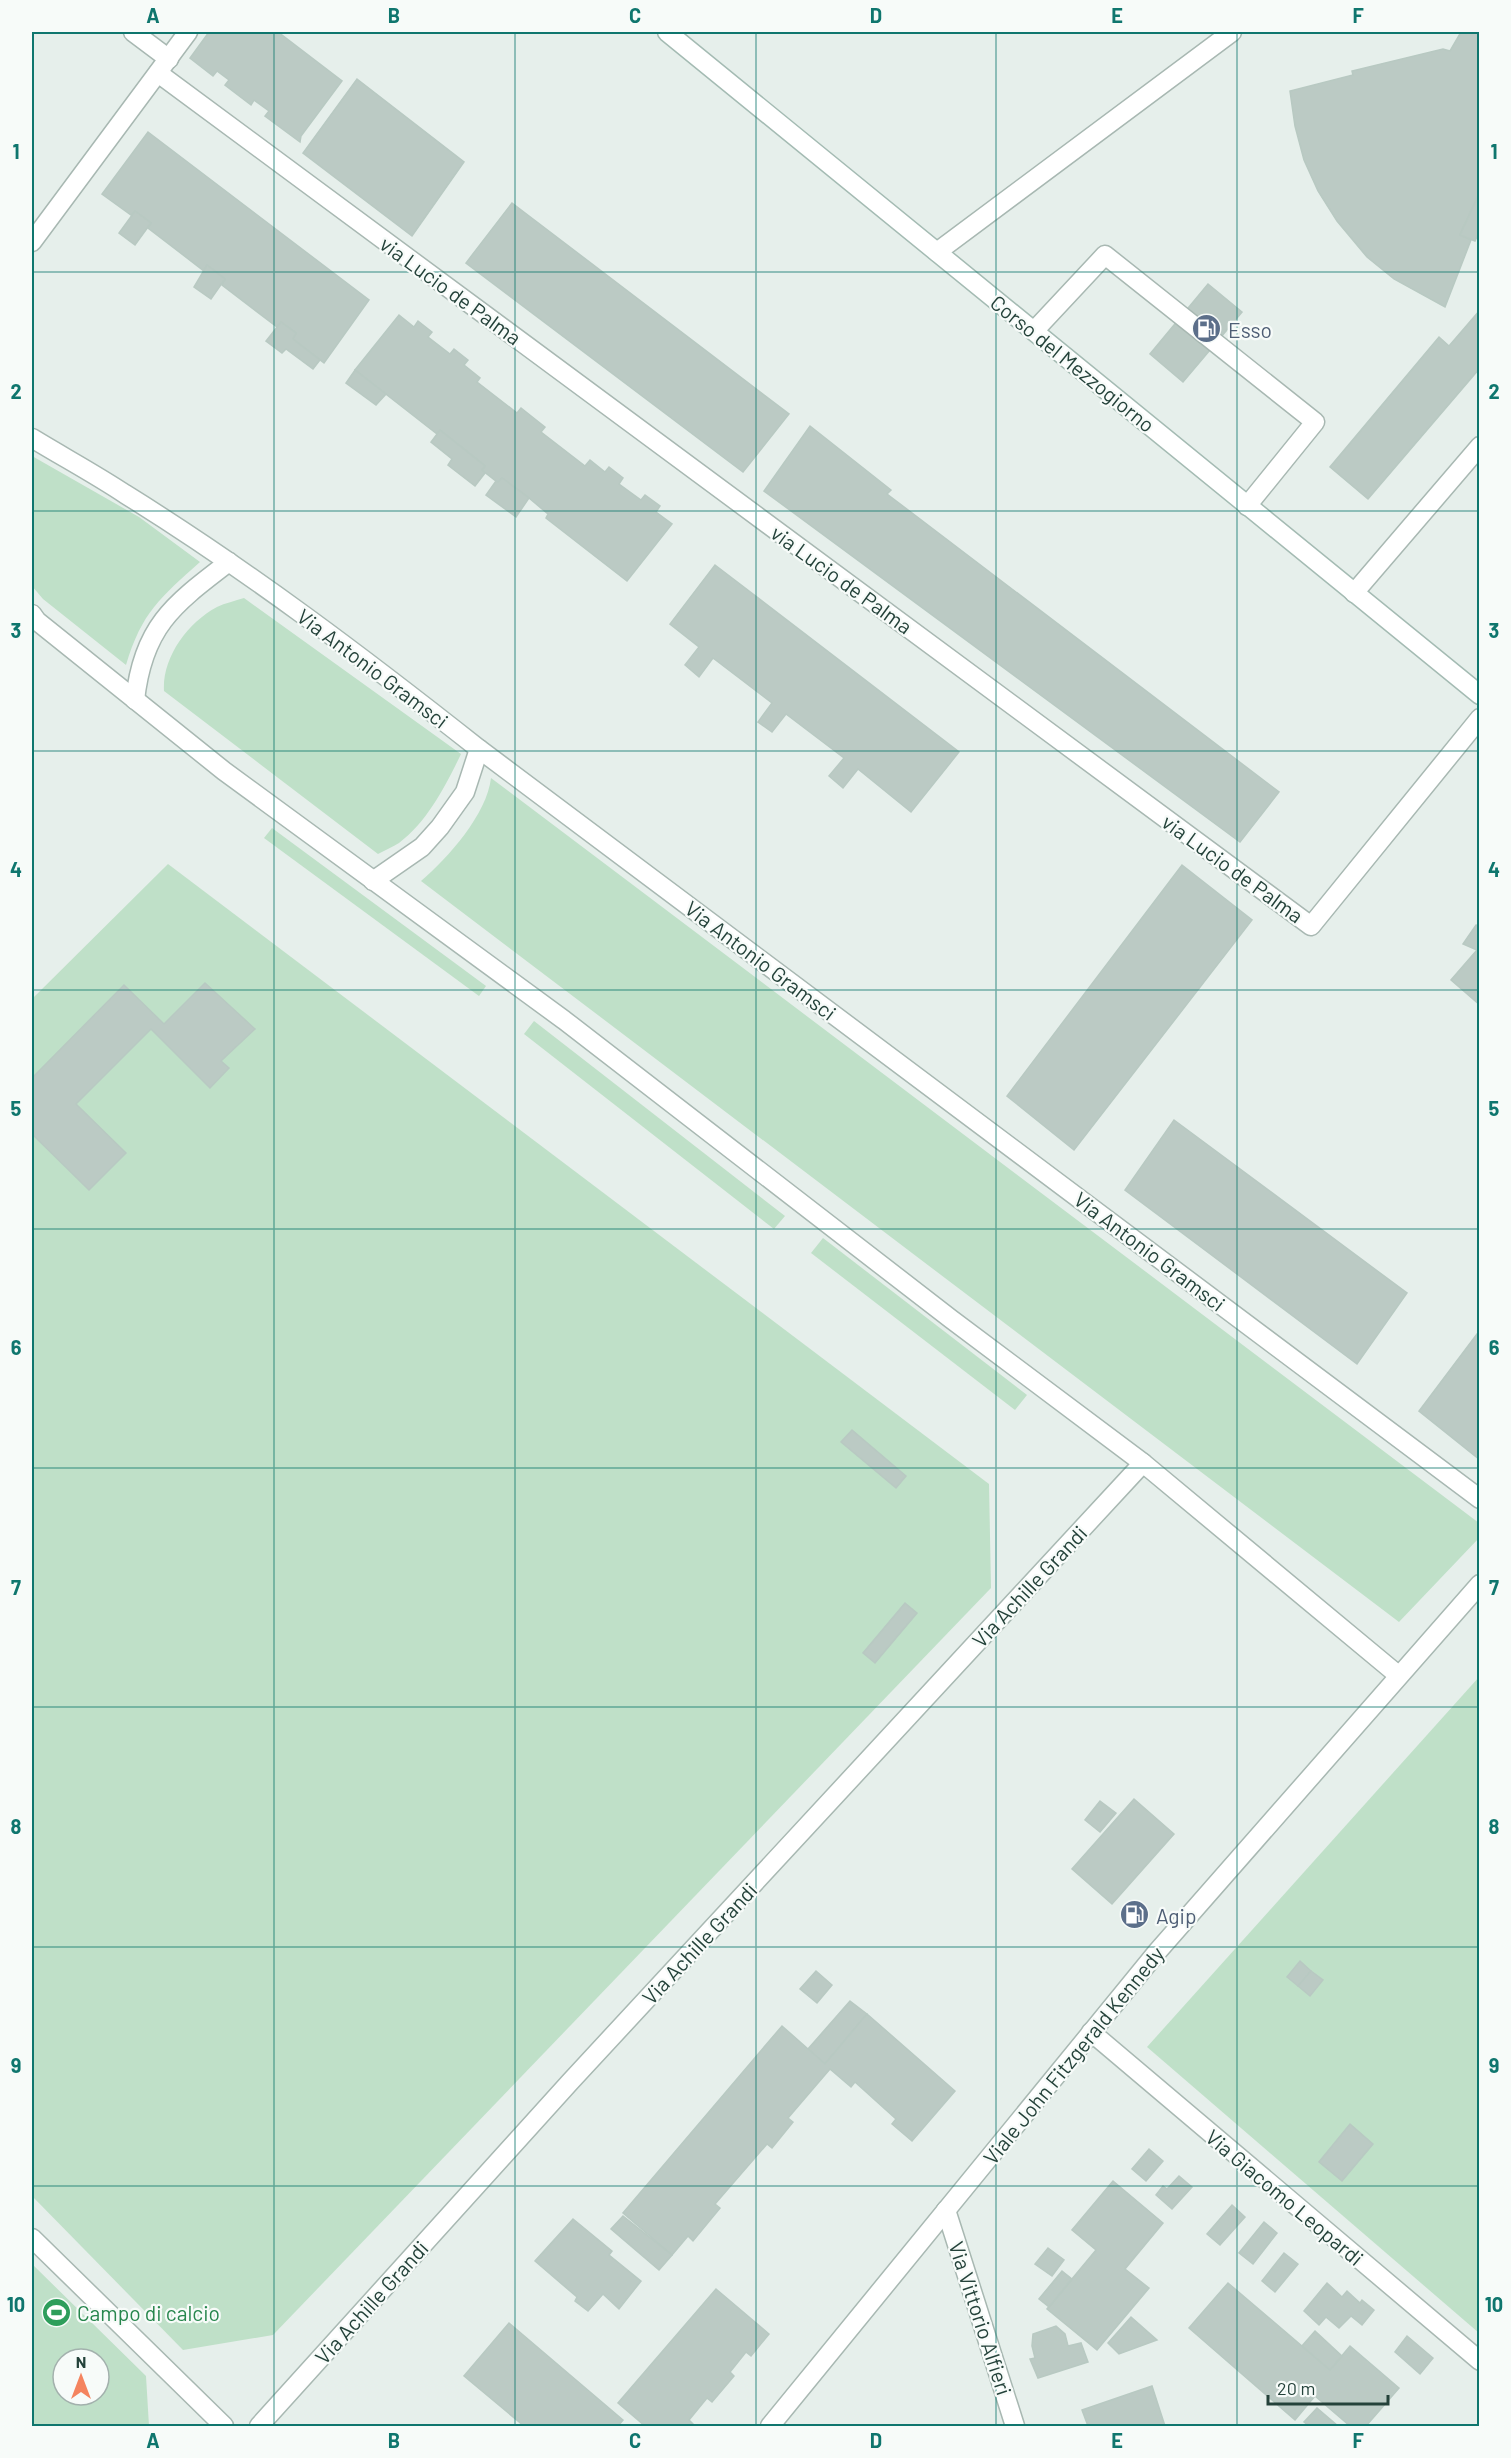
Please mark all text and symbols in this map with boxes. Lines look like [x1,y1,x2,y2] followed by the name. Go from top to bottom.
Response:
[146,3,160,27] text: A
[388,3,400,27] text: B
[629,3,641,27] text: C
[870,3,882,27] text: D
[1111,3,1123,27] text: E
[1352,3,1364,27] text: F
[12,139,20,163] text: 1
[1490,139,1498,163] text: 1
[376,230,526,350] street label: via Lucio de Palma
[986,289,1160,437] street label: Corso del Mezzogiorno
[1191,313,1223,345] fuel station icon: Esso
[1228,317,1272,342] place label: Esso
[10,379,22,403] text: 2
[1488,379,1500,403] text: 2
[767,519,917,639] street label: via Lucio de Palma
[292,603,454,733] street label: Via Antonio Gramsci
[11,618,21,642] text: 3
[1489,618,1499,642] text: 3
[1158,808,1308,928] street label: via Lucio de Palma
[10,857,22,881] text: 4
[1488,857,1500,881] text: 4
[680,895,842,1025] street label: Via Antonio Gramsci
[11,1096,22,1120] text: 5
[1489,1096,1500,1120] text: 5
[1069,1186,1231,1316] street label: Via Antonio Gramsci
[11,1335,22,1359] text: 6
[1489,1335,1500,1359] text: 6
[966,1520,1092,1652] street label: Via Achille Grandi
[11,1575,21,1599] text: 7
[1489,1575,1499,1599] text: 7
[11,1814,22,1838] text: 8
[1489,1814,1500,1838] text: 8
[636,1877,762,2009] street label: Via Achille Grandi
[1119,1899,1151,1931] fuel station icon: Agip
[1156,1903,1197,1928] place label: Agip
[977,1941,1169,2169] street label: Viale John Fitzgerald Kennedy
[11,2053,21,2077] text: 9
[1489,2053,1499,2077] text: 9
[1201,2124,1369,2270] street label: Via Giacomo Leopardi
[309,2235,433,2369] street label: Via Achille Grandi
[944,2238,1018,2398] street label: Via Vittorio Alfieri
[7,2292,25,2316] text: 10
[1485,2292,1503,2316] text: 10
[40,2296,72,2328] sports icon: Campo di calcio
[77,2300,220,2325] place label: Campo di calcio
[51,2347,111,2407] north arrow
[76,2352,86,2371] text: N
[1268,2368,1388,2406] scale bar
[1277,2377,1315,2399] text: 20 m
[146,2428,160,2452] text: A
[388,2428,400,2452] text: B
[629,2428,641,2452] text: C
[870,2428,882,2452] text: D
[1111,2428,1123,2452] text: E
[1352,2428,1364,2452] text: F

